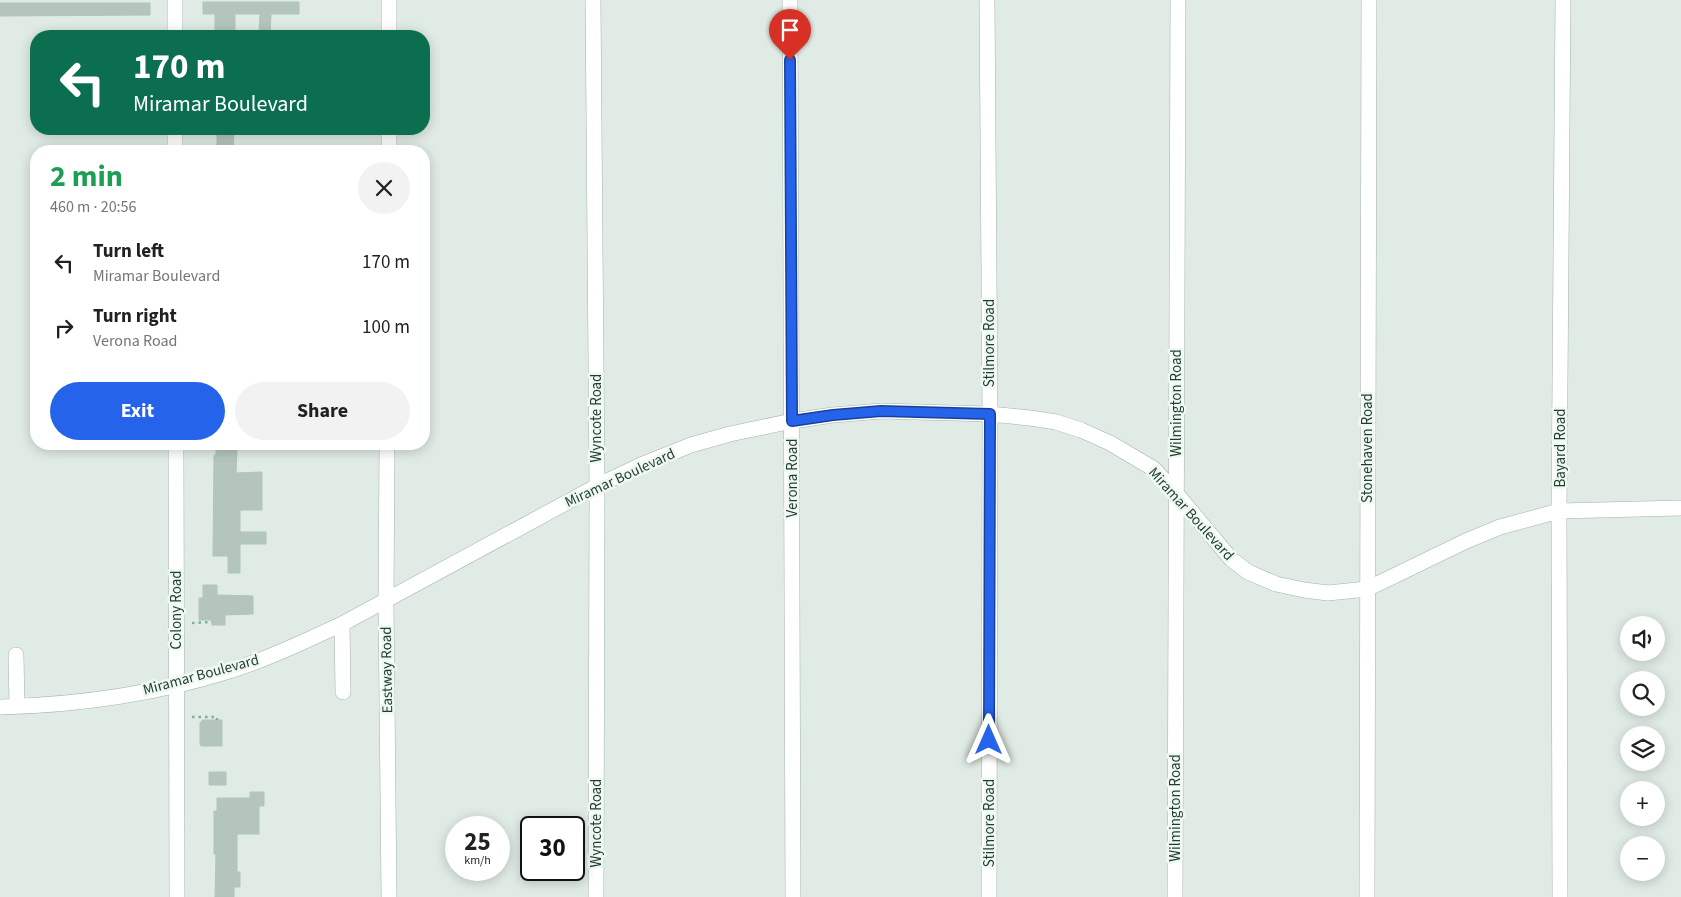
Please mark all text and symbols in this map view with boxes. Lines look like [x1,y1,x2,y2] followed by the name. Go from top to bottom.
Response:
[769,9,811,60] pin
[776,16,804,44] icon: arrive
[133,42,225,92] text: 170 m
[50,50,115,115] icon: left
[133,88,308,120] text: Miramar Boulevard
[50,155,123,198] text: 2 min
[358,162,410,214] button: close
[50,196,137,218] text: 460 m · 20:56
[93,238,164,265] text: Turn left
[50,249,78,277] icon: left
[362,249,410,276] text: 170 m
[93,265,220,287] text: Miramar Boulevard
[979,299,1000,387] street label: Stilmore Road
[93,303,177,330] text: Turn right
[50,314,78,342] icon: right
[362,314,410,341] text: 100 m
[93,330,177,352] text: Verona Road
[1166,349,1187,457] street label: Wilmington Road
[586,374,607,462] street label: Wyncote Road
[50,382,225,440] button: Exit
[235,382,410,440] button: Share
[1357,393,1378,503] street label: Stonehaven Road
[1550,408,1571,488] street label: Bayard Road
[782,438,803,518] street label: Verona Road
[561,443,679,513] street label: Miramar Boulevard
[1143,463,1239,565] street label: Miramar Boulevard
[166,570,187,650] street label: Colony Road
[1620,616,1665,881] map controls
[1620,616,1665,661] button: sound
[376,626,398,714] street label: Eastway Road
[141,649,261,701] street label: Miramar Boulevard
[1620,671,1665,716] button: search
[962,713,1014,765] position arrow
[1620,726,1665,771] button: layers
[1165,754,1186,862] street label: Wilmington Road
[586,779,607,867] street label: Wyncote Road
[979,779,1000,867] street label: Stilmore Road
[1620,781,1665,826] button: +
[520,816,585,881] speed limit sign: 30
[464,824,491,860] text: 25
[1620,836,1665,881] button: −
[464,852,491,869] text: km/h

